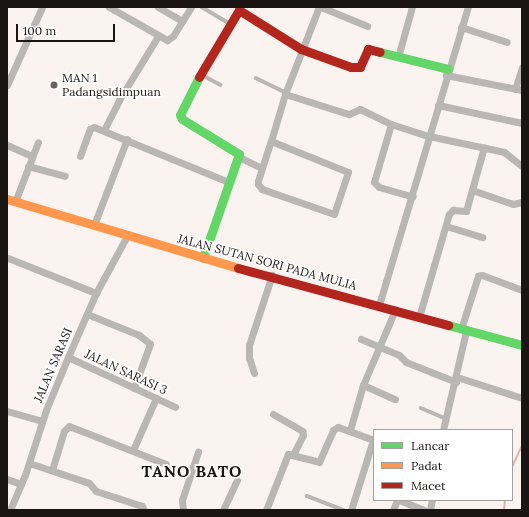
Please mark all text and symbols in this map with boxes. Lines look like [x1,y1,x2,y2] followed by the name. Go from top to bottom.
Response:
[18,16,117,42] scale bar
[23,23,56,38] text: 100 m
[62,71,161,99] place label: MAN 1 Padangsidimpuan
[49,80,59,90] marker: MAN 1 Padangsidimpuan
[176,231,358,293] street label: JALAN SUTAN SORI PADA MULIA
[31,326,75,404] street label: JALAN SARASI
[83,347,169,397] street label: JALAN SARASI 3
[373,429,513,501] legend
[411,438,449,453] text: Lancar
[411,458,442,473] text: Padat
[142,461,242,481] district label: TANO BATO
[411,478,446,493] text: Macet

